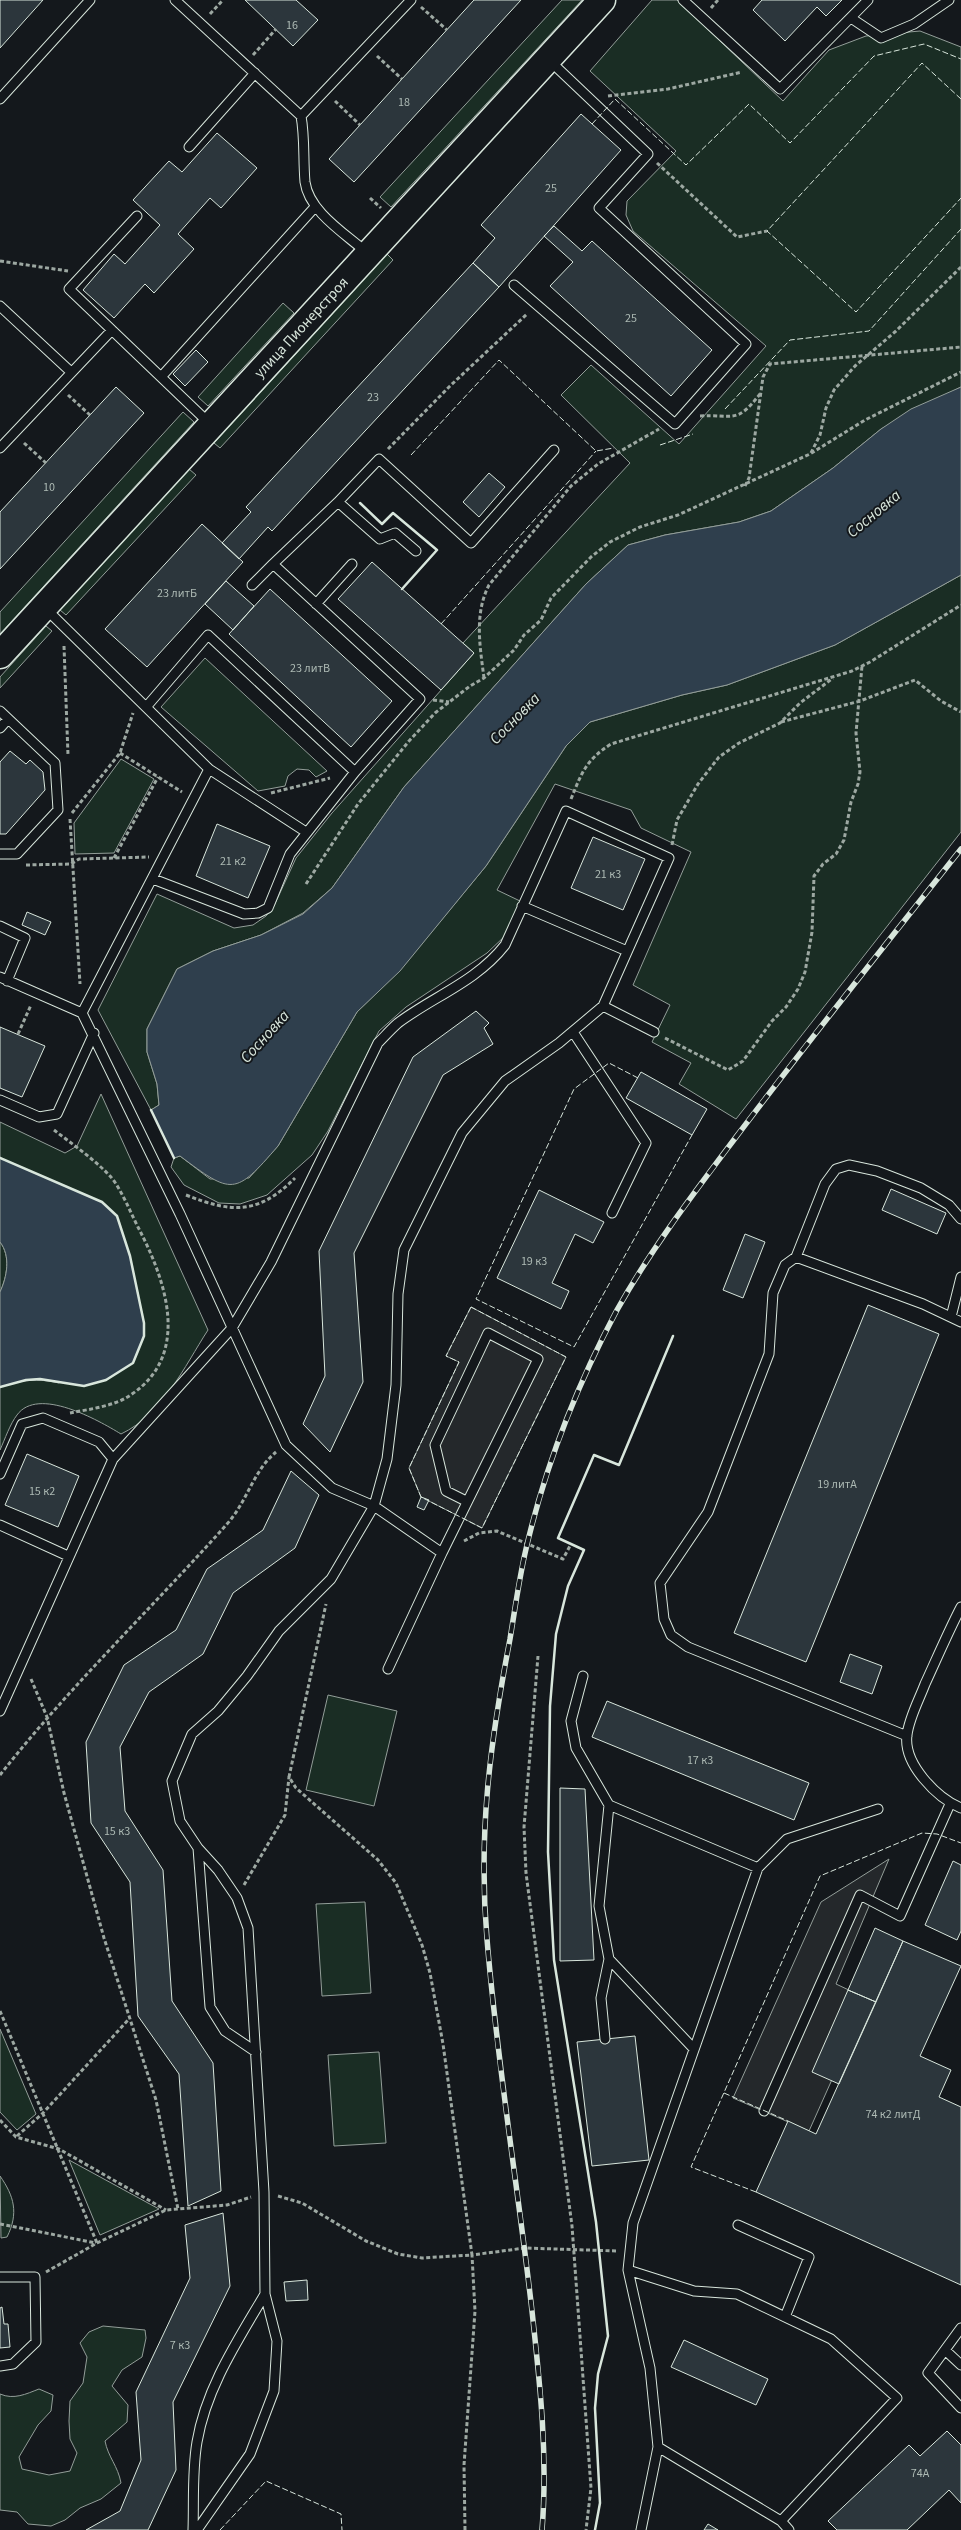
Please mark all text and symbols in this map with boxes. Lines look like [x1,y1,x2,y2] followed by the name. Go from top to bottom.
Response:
[286,17,298,34] house number: 16
[398,94,410,111] house number: 18
[545,180,557,197] house number: 25
[250,272,353,383] street label: улица Пионерстроя
[625,310,637,327] house number: 25
[367,389,379,406] house number: 23
[43,479,55,496] house number: 10
[842,484,906,543] water label: Сосновка
[157,585,197,602] house number: 23 литБ
[290,660,330,677] house number: 23 литВ
[484,688,545,749] water label: Сосновка
[220,853,246,870] house number: 21 к2
[595,866,621,883] house number: 21 к3
[235,1005,295,1068] water label: Сосновка
[521,1253,547,1270] house number: 19 к3
[817,1476,857,1493] house number: 19 литА
[29,1483,55,1500] house number: 15 к2
[687,1752,713,1769] house number: 17 к3
[104,1823,130,1840] house number: 15 к3
[866,2106,921,2123] house number: 74 к2 литД
[170,2337,190,2354] house number: 7 к3
[911,2465,930,2482] house number: 74А

